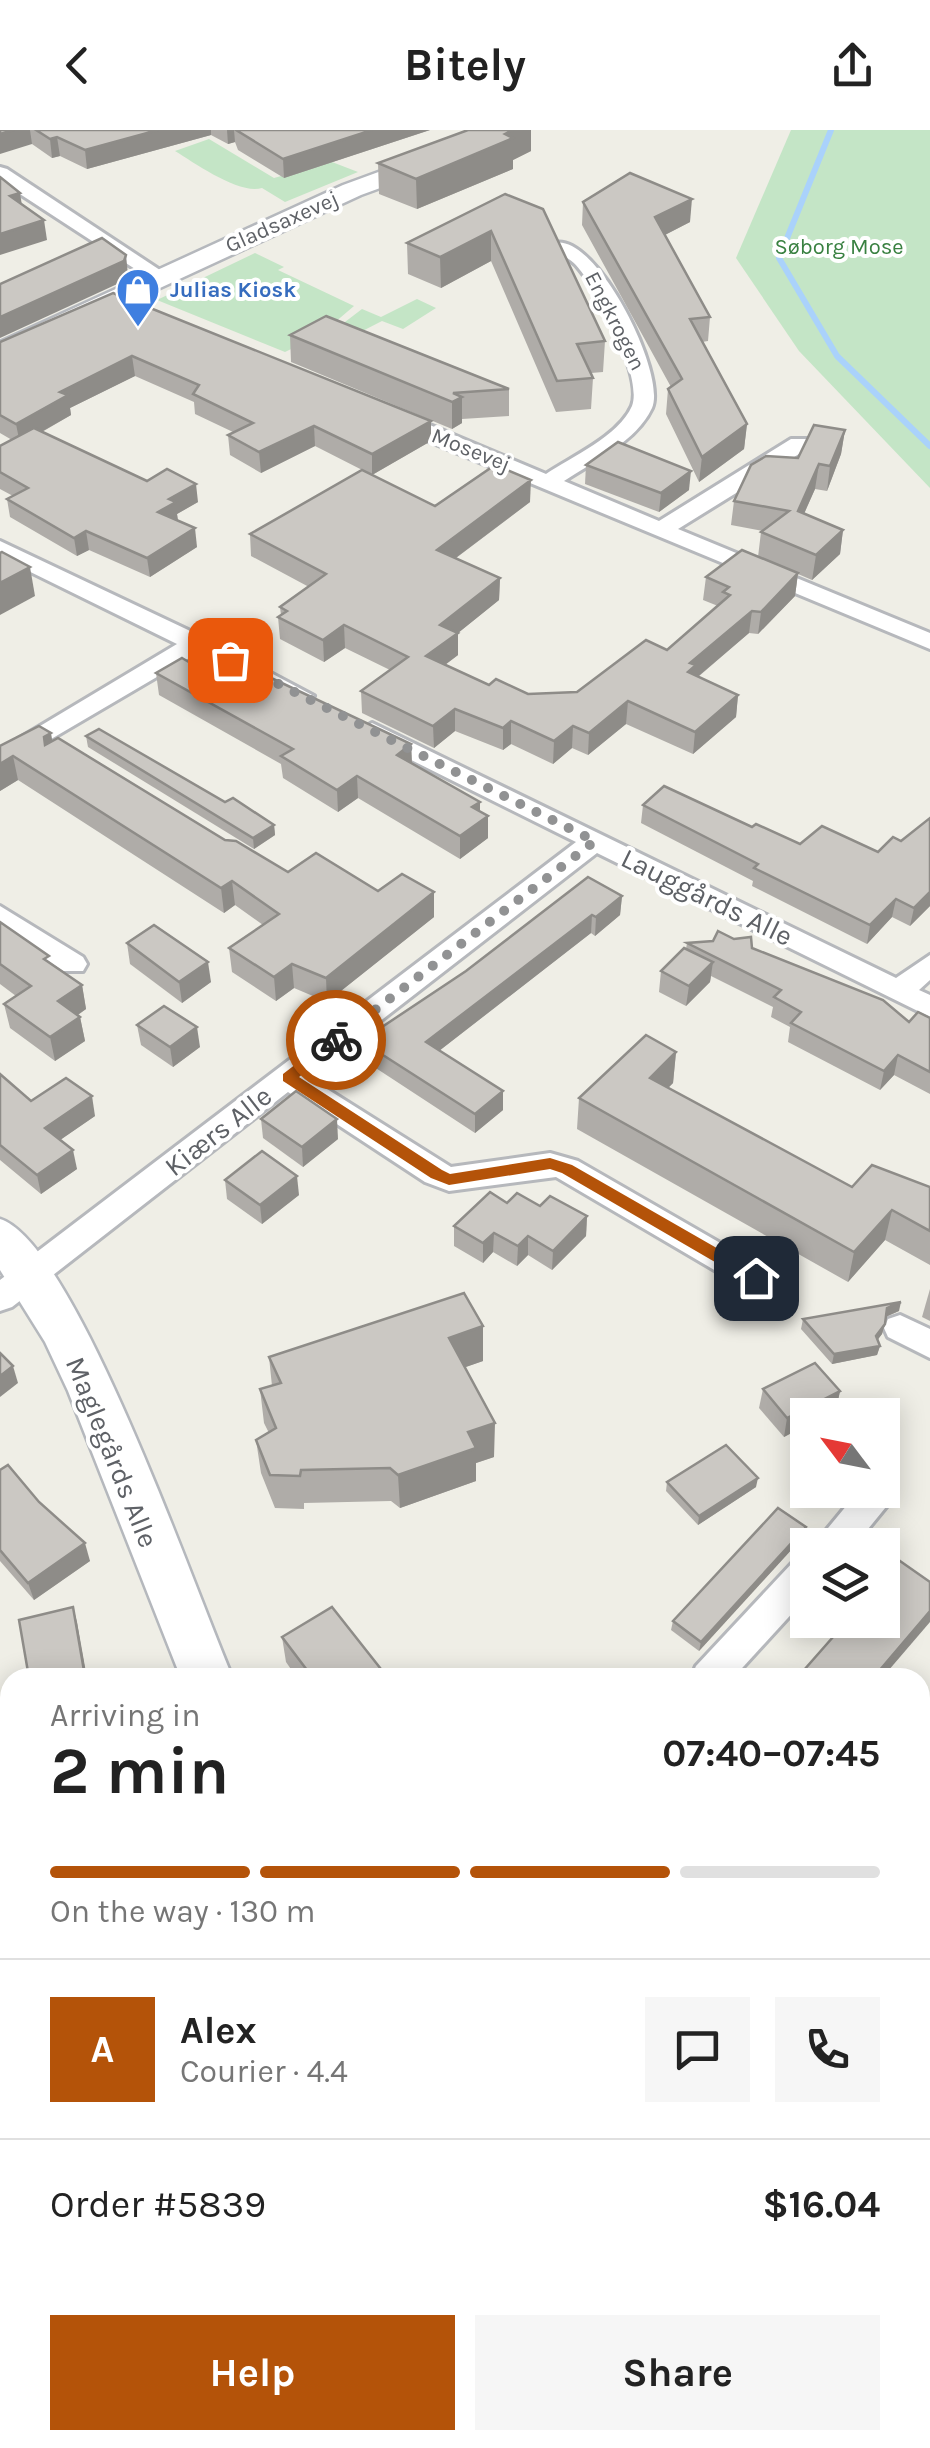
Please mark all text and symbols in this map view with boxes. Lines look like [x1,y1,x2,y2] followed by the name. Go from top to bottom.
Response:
[50,38,105,93] icon: back
[825,38,880,93] icon: share
[404,39,526,91] text: Bitely
[221,186,343,258] street label: Gladsaxevej
[774,234,904,260] park label: Søborg Mose
[115,267,161,328] shop icon: Julias Kiosk
[579,267,651,375] street label: Engkrogen
[170,277,296,303] place label: Julias Kiosk
[428,422,514,478] street label: Mosevej
[188,618,273,703] pin
[203,633,258,688] icon: bag
[616,841,798,953] street label: Lauggårds Alle
[286,990,386,1090] courier
[309,1013,364,1068] icon: bike
[158,1079,278,1183] street label: Kiærs Alle
[714,1236,799,1321] pin
[729,1251,784,1306] icon: home
[59,1352,165,1552] street label: Maglegårds Alle
[790,1398,900,1508] north arrow
[790,1398,900,1638] map controls
[790,1528,900,1638] button: layers
[50,1697,201,1734] text: Arriving in
[662,1731,880,1776] text: 07:40–07:45
[50,1733,229,1809] text: 2 min
[50,1893,316,1930] text: On the way · 130 m
[645,1997,750,2102] button: chat
[775,1997,880,2102] button: phone
[180,2008,257,2053] text: Alex
[91,2027,114,2072] text: A
[180,2053,348,2090] text: Courier · 4.4
[50,2182,266,2227] text: Order #5839
[762,2182,880,2227] text: $16.04
[50,2315,455,2430] button: Help
[475,2315,880,2430] button: Share

